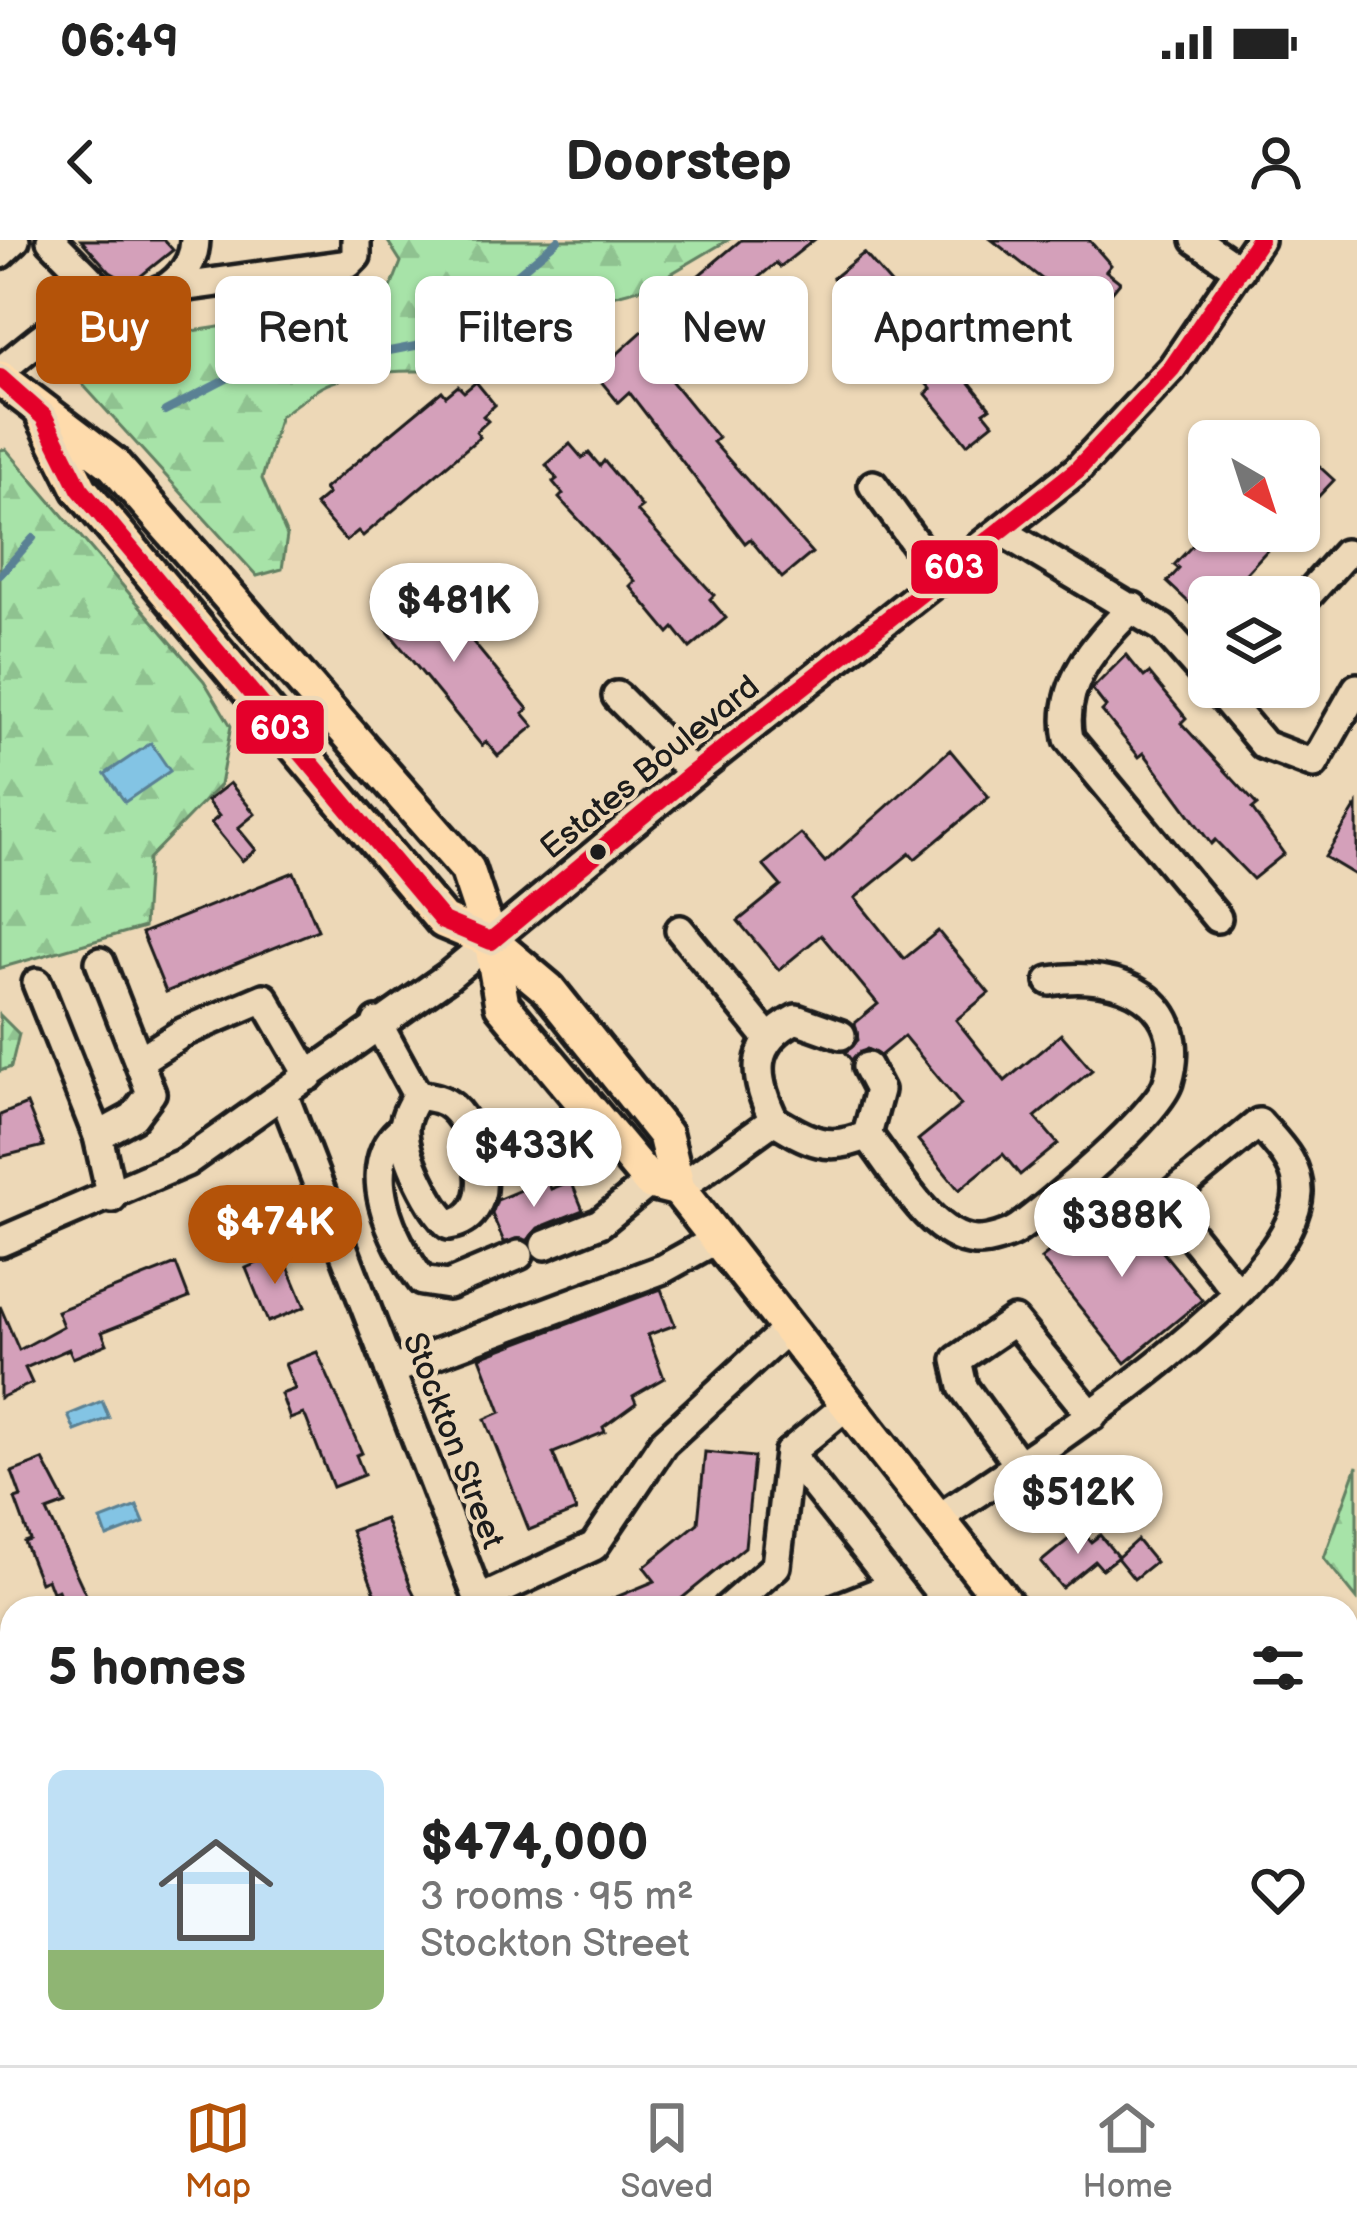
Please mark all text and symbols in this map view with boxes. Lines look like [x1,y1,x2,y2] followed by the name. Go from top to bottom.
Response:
[60,15,179,70] text: 06:49
[48,129,114,195] icon: back
[1243,129,1309,195] icon: person
[565,130,792,195] text: Doorstep
[36,276,191,384] chip: Buy
[215,276,391,384] chip: Rent
[415,276,615,384] chip: Filters
[639,276,808,384] chip: New
[832,276,1114,384] chip: Apartment
[1188,420,1320,552] north arrow
[1188,420,1320,708] map controls
[909,538,1000,596] line badge: 603
[924,548,984,588] text: 603
[370,563,538,665] pin: $481K
[1188,576,1320,708] button: layers
[396,578,512,625] text: $481K
[533,667,768,868] street label: Estates Boulevard
[234,698,326,756] line badge: 603
[250,709,310,749] text: 603
[587,841,609,863] unlabelled marker
[450,1108,618,1210] pin: $433K
[474,1123,594,1170] text: $433K
[1038,1178,1206,1280] pin: $388K
[191,1185,359,1287] pin: $474K
[1061,1193,1183,1240] text: $388K
[215,1200,335,1247] text: $474K
[394,1327,513,1554] street label: Stockton Street
[994,1455,1162,1557] pin: $512K
[1021,1470,1135,1517] text: $512K
[1245,1635,1311,1701] icon: filters
[48,1638,246,1699] text: 5 homes
[420,1813,648,1874] text: $474,000
[144,1818,288,1962] icon: home
[1245,1857,1311,1923] icon: heart
[420,1874,694,1921] text: 3 rooms · 95 m²
[420,1921,689,1968] text: Stockton Street
[185,2095,251,2207] tab: Map
[620,2095,713,2207] tab: Saved
[1083,2095,1172,2207] tab: Home

